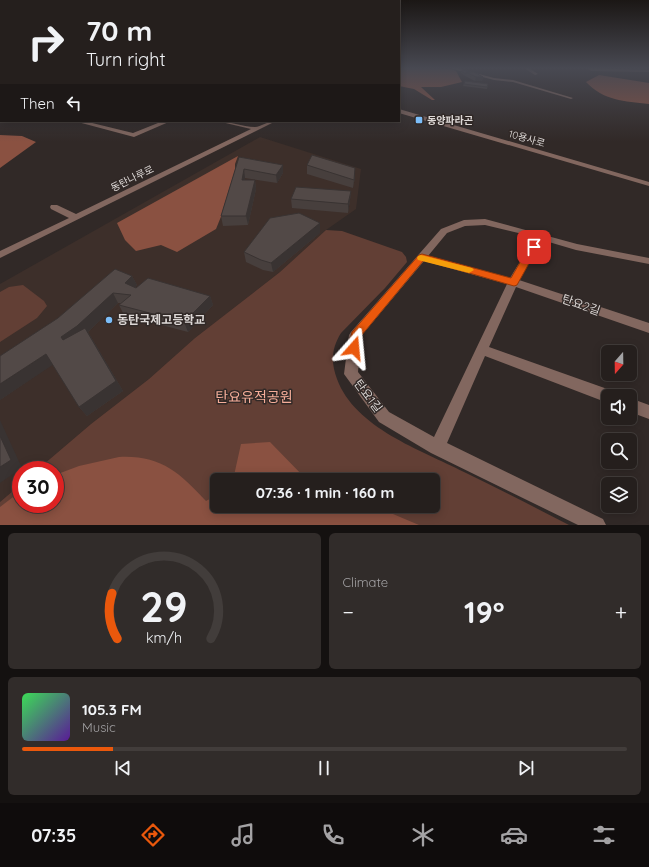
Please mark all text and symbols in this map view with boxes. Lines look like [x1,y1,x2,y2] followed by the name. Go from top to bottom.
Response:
[86,13,152,48] text: 70 m
[20,16,72,68] icon: right
[86,48,166,71] text: Turn right
[63,92,85,114] icon: left
[20,94,55,113] text: Then
[427,114,473,127] place label: 동양파라곤
[414,115,424,125] marker: 동양파라곤
[507,127,547,150] street label: 10용사로
[109,163,156,194] street label: 동탄나루로
[517,230,551,264] pin
[523,236,545,258] icon: arrive
[560,291,602,318] street label: 탄요2길
[117,312,205,327] place label: 동탄국제고등학교
[104,315,114,325] marker: 동탄국제고등학교
[333,327,375,369] position arrow
[601,345,637,381] north arrow
[601,345,637,513] map controls
[351,376,386,415] street label: 탄요1길
[215,388,293,406] park label: 탄요유적공원
[601,389,637,425] button: sound
[601,433,637,469] button: search
[12,461,64,513] speed limit sign: 30
[601,477,637,513] button: layers
[256,483,394,502] text: 07:36 · 1 min · 160 m
[343,574,388,590] text: Climate
[141,580,188,632] text: 29
[464,593,505,631] text: 19°
[343,598,354,626] text: −
[615,598,627,626] text: +
[146,629,182,647] text: km/h
[82,700,142,719] text: 105.3 FM
[82,719,116,735] text: Music
[112,757,134,779] icon: previous
[313,757,335,779] icon: pause
[515,757,537,779] icon: next
[139,821,167,849] icon: directions
[229,821,257,849] icon: music
[319,821,347,849] icon: phone
[409,821,437,849] icon: climate
[500,821,528,849] icon: car
[590,821,618,849] icon: filters
[31,824,76,847] text: 07:35

